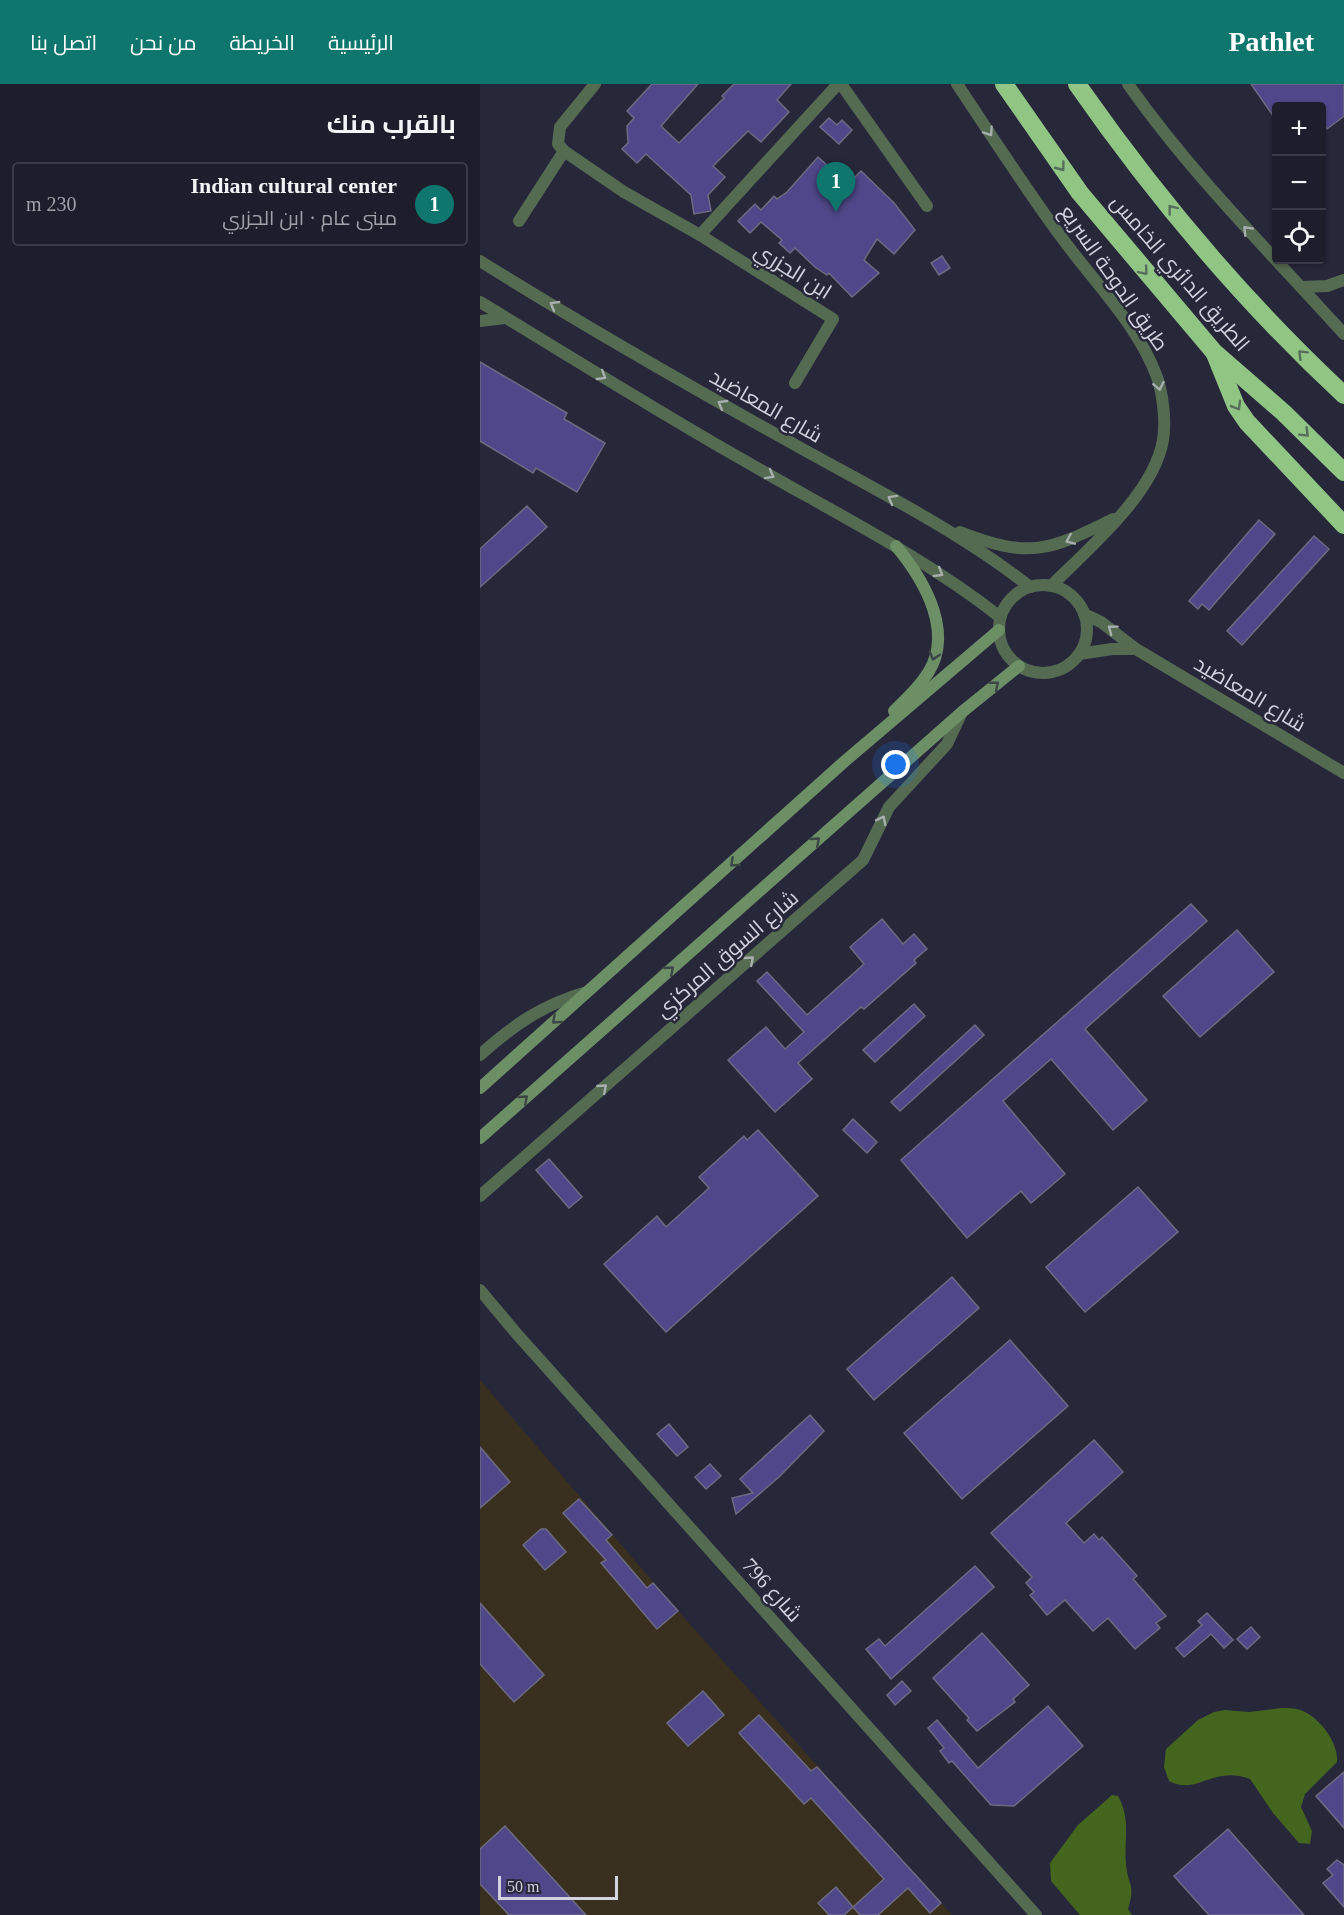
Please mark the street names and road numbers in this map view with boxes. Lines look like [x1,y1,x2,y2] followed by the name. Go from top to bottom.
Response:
[1103,190,1254,359] street label: الطريق الدائري الخامس
[1053,201,1173,357] street label: طريق الدوحة السريع
[748,238,836,307] street label: ابن الجزري
[705,364,826,450] street label: شارع المعاضيد
[1189,651,1310,738] street label: شارع المعاضيد
[651,886,806,1025] street label: شارع السوق المركزي
[736,1553,807,1628] street label: شارع 796

